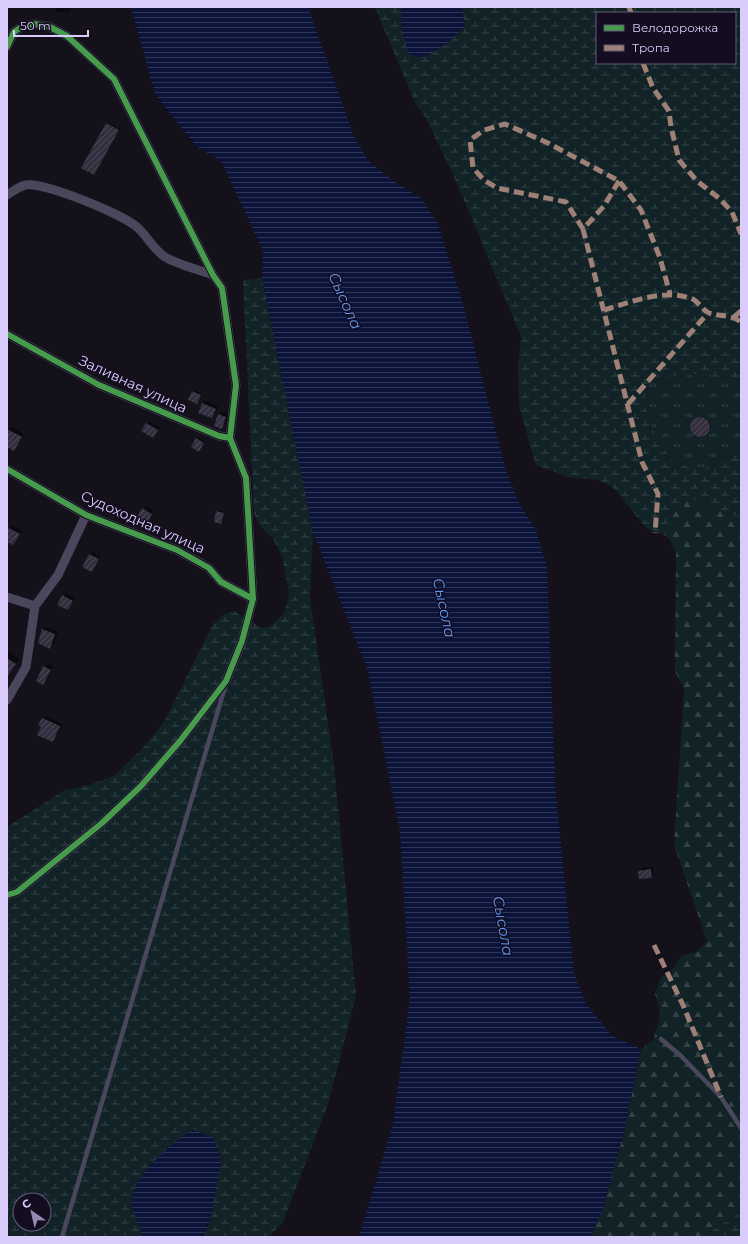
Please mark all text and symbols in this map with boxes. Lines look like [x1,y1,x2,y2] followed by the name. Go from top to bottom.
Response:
[14,12,88,38] scale bar
[596,12,736,64] legend
[20,18,51,33] text: 50 m
[632,20,718,35] text: Велодорожка
[632,40,670,55] text: Тропа
[324,269,366,332] water label: Сысола
[76,351,190,417] street label: Заливная улица
[78,487,208,557] street label: Судоходная улица
[429,576,460,640] water label: Сысола
[489,894,518,957] water label: Сысола
[12,1192,52,1232] north arrow
[19,1196,34,1212] text: С

